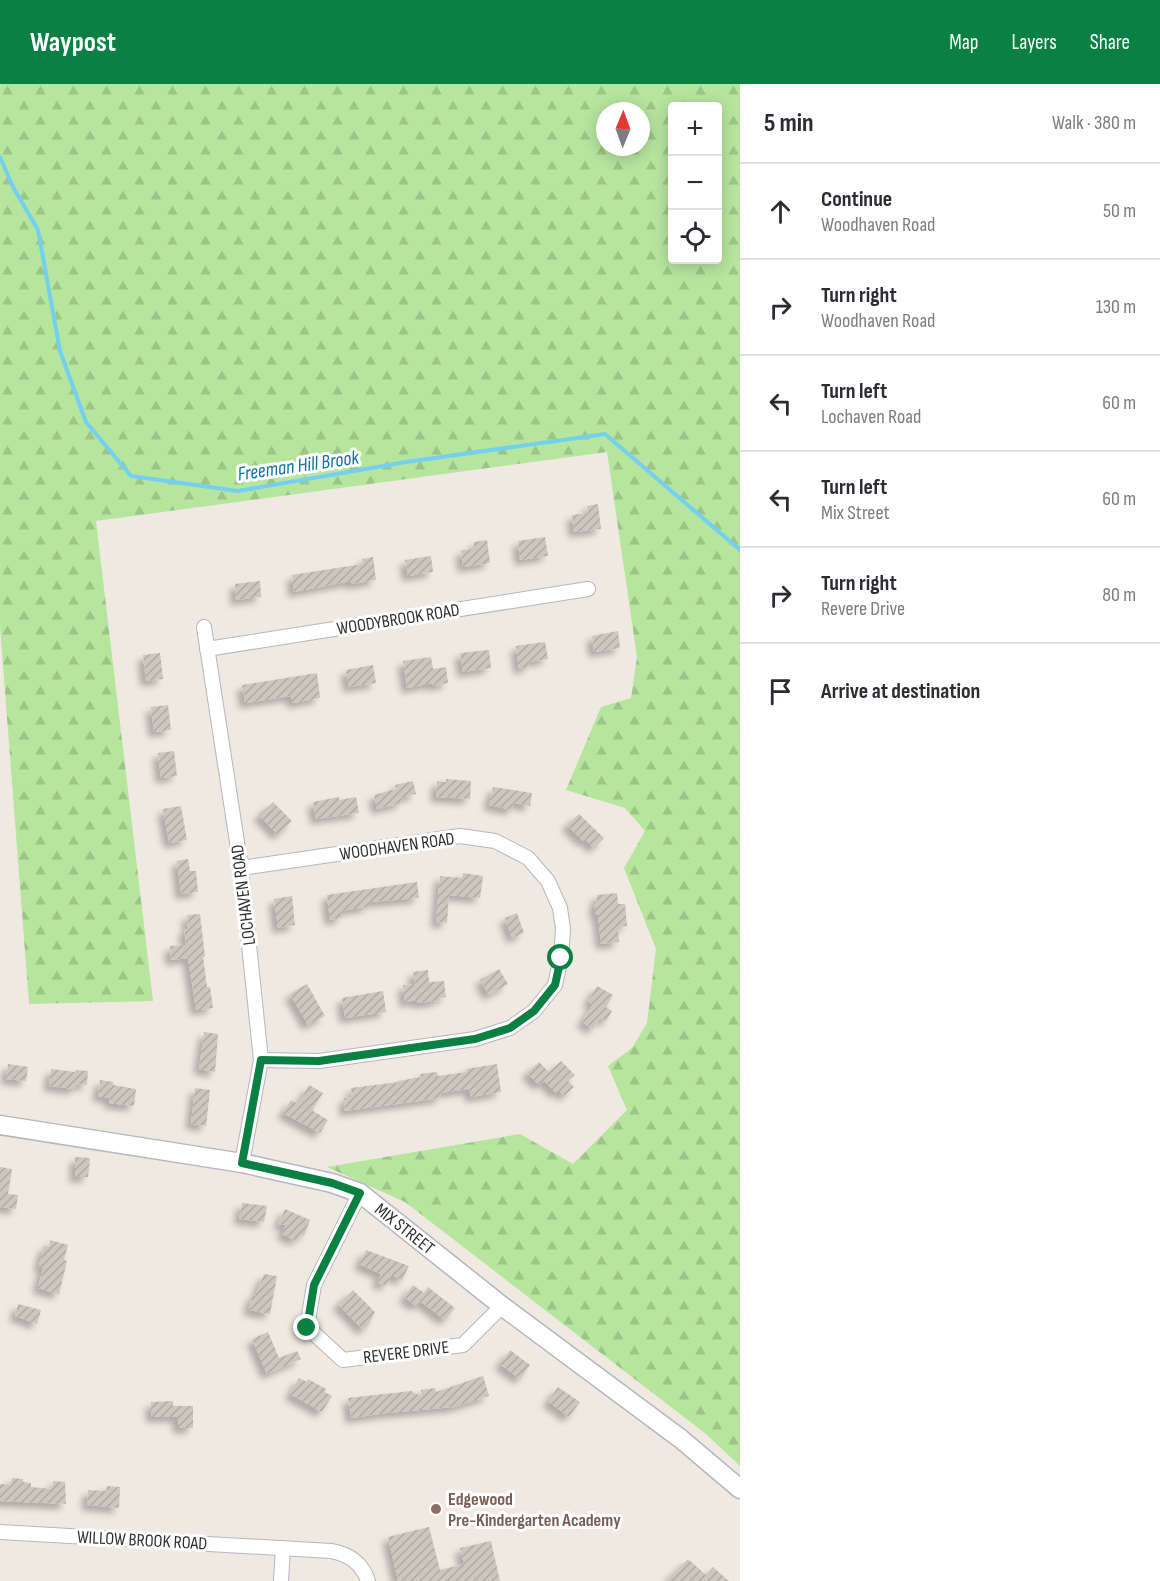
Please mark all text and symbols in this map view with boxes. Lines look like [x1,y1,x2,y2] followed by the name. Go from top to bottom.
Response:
[30,26,116,59] text: Waypost
[949,30,978,55] text: Map
[1011,30,1057,55] text: Layers
[1090,30,1130,55] text: Share
[596,102,650,156] north arrow
[668,102,722,264] map controls
[668,102,722,156] button: +
[764,108,814,139] text: 5 min
[1052,111,1136,135] text: Walk · 380 m
[668,156,722,210] button: −
[821,186,892,213] text: Continue
[764,195,797,228] icon: ahead
[1103,199,1136,223] text: 50 m
[668,210,722,264] button: locate
[821,213,935,237] text: Woodhaven Road
[821,282,897,309] text: Turn right
[764,291,797,324] icon: right
[1096,295,1136,319] text: 130 m
[821,309,935,333] text: Woodhaven Road
[821,378,887,405] text: Turn left
[764,387,797,420] icon: left
[1102,391,1136,415] text: 60 m
[821,405,921,429] text: Lochaven Road
[236,446,361,486] water label: Freeman Hill Brook
[821,474,887,501] text: Turn left
[764,483,797,516] icon: left
[1102,487,1136,511] text: 60 m
[821,501,889,525] text: Mix Street
[821,570,897,597] text: Turn right
[764,579,797,612] icon: right
[1102,583,1136,607] text: 80 m
[821,597,905,621] text: Revere Drive
[335,599,461,640] street label: WOODYBROOK ROAD
[764,675,797,708] icon: arrive
[821,678,980,705] text: Arrive at destination
[338,828,456,865] street label: WOODHAVEN ROAD
[227,843,260,947] street label: LOCHAVEN ROAD
[547,944,573,970] route start
[370,1199,438,1259] street label: MIX STREET
[293,1314,319,1340] route end
[362,1337,450,1368] street label: REVERE DRIVE
[448,1489,621,1531] place label: Edgewood Pre-Kindergarten Academy
[429,1502,443,1516] marker: Edgewood Pre-Kindergarten Academy
[76,1527,208,1554] street label: WILLOW BROOK ROAD

